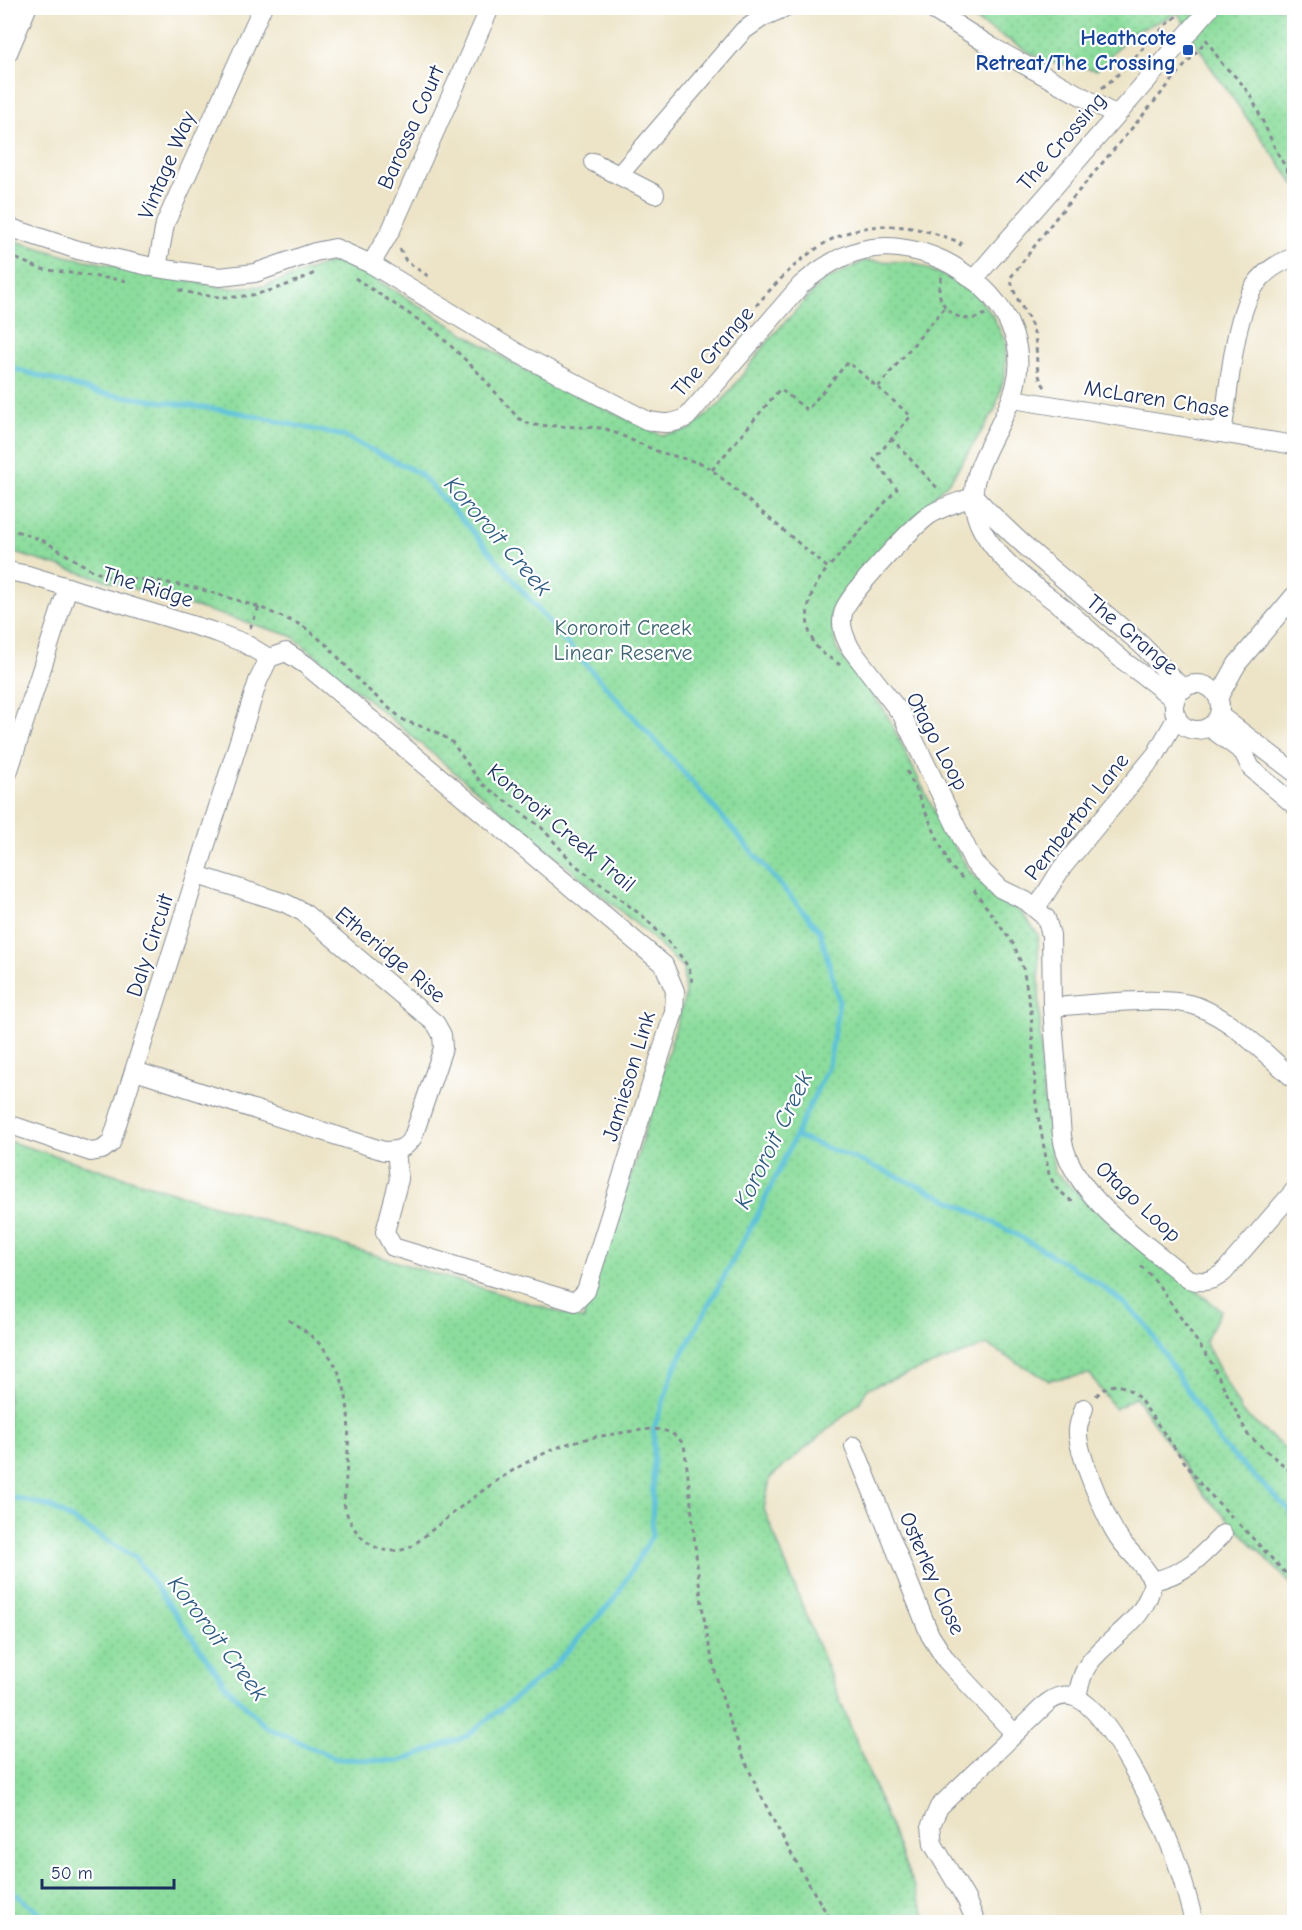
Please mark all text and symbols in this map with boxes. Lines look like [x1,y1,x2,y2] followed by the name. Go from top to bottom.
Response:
[976,25,1176,76] place label: Heathcote Retreat/The Crossing
[1181,43,1195,57] marker: Heathcote Retreat/The Crossing
[372,61,450,194] street label: Barossa Court
[1012,87,1112,196] street label: The Crossing
[133,107,201,223] street label: Vintage Way
[666,301,759,402] street label: The Grange
[1082,375,1231,423] street label: McLaren Chase
[438,470,558,602] water label: Kororoit Creek
[99,561,197,613] street label: The Ridge
[1081,589,1184,681] street label: The Grange
[553,615,693,666] park label: Kororoit Creek Linear Reserve
[900,688,974,795] street label: Otago Loop
[1019,748,1134,885] street label: Pemberton Lane
[482,758,641,897] street label: Kororoit Creek Trail
[121,890,179,1000] street label: Daly Circuit
[330,901,451,1008] street label: Etheridge Rise
[597,1008,661,1144] street label: Jamieson Link
[728,1066,818,1213] water label: Kororoit Creek
[1090,1156,1186,1248] street label: Otago Loop
[893,1508,971,1639] street label: Osterley Close
[162,1570,274,1706] water label: Kororoit Creek
[42,1852,174,1890] scale bar
[51,1863,93,1884] text: 50 m

